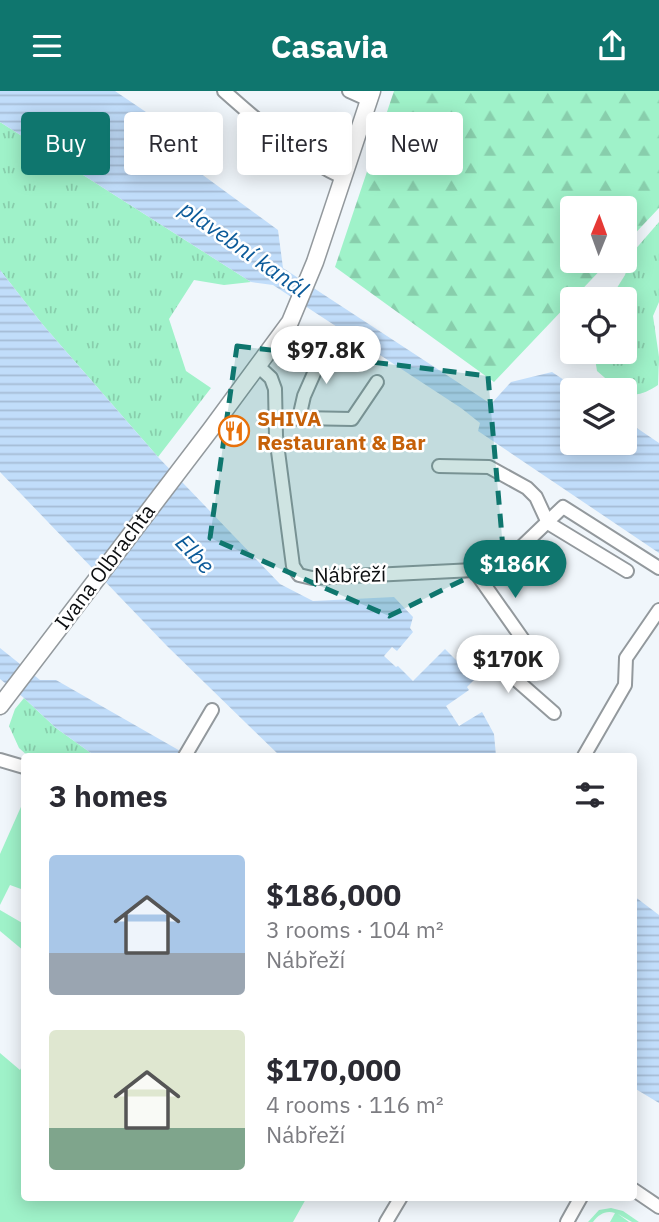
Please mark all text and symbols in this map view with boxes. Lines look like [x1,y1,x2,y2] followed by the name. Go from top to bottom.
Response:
[271,25,388,67] text: Casavia
[28,27,66,65] icon: menu
[593,27,631,65] icon: share
[21,112,110,175] chip: Buy
[124,112,223,175] chip: Rent
[237,112,352,175] chip: Filters
[366,112,463,175] chip: New
[174,192,315,304] water label: plavební kanál
[560,196,637,273] north arrow
[560,196,637,455] map controls
[560,287,637,364] button: locate
[269,327,383,386] pin: $97.8K
[287,334,365,364] text: $97.8K
[560,378,637,455] button: layers
[257,404,426,456] place label: SHIVA Restaurant & Bar
[217,414,251,448] restaurant icon: SHIVA Restaurant & Bar
[48,498,161,635] street label: Ivana Olbrachta
[170,527,222,580] water label: Elbe
[466,540,564,600] pin: $186K
[479,548,551,578] text: $186K
[314,559,386,589] street label: Nábřeží
[459,635,557,695] pin: $170K
[472,643,544,673] text: $170K
[49,776,168,815] text: 3 homes
[571,776,609,814] icon: filters
[266,875,401,914] text: $186,000
[105,883,189,967] icon: home
[266,914,444,944] text: 3 rooms · 104 m²
[266,944,345,974] text: Nábřeží
[266,1050,401,1089] text: $170,000
[105,1058,189,1142] icon: home
[266,1089,444,1119] text: 4 rooms · 116 m²
[266,1119,345,1149] text: Nábřeží

